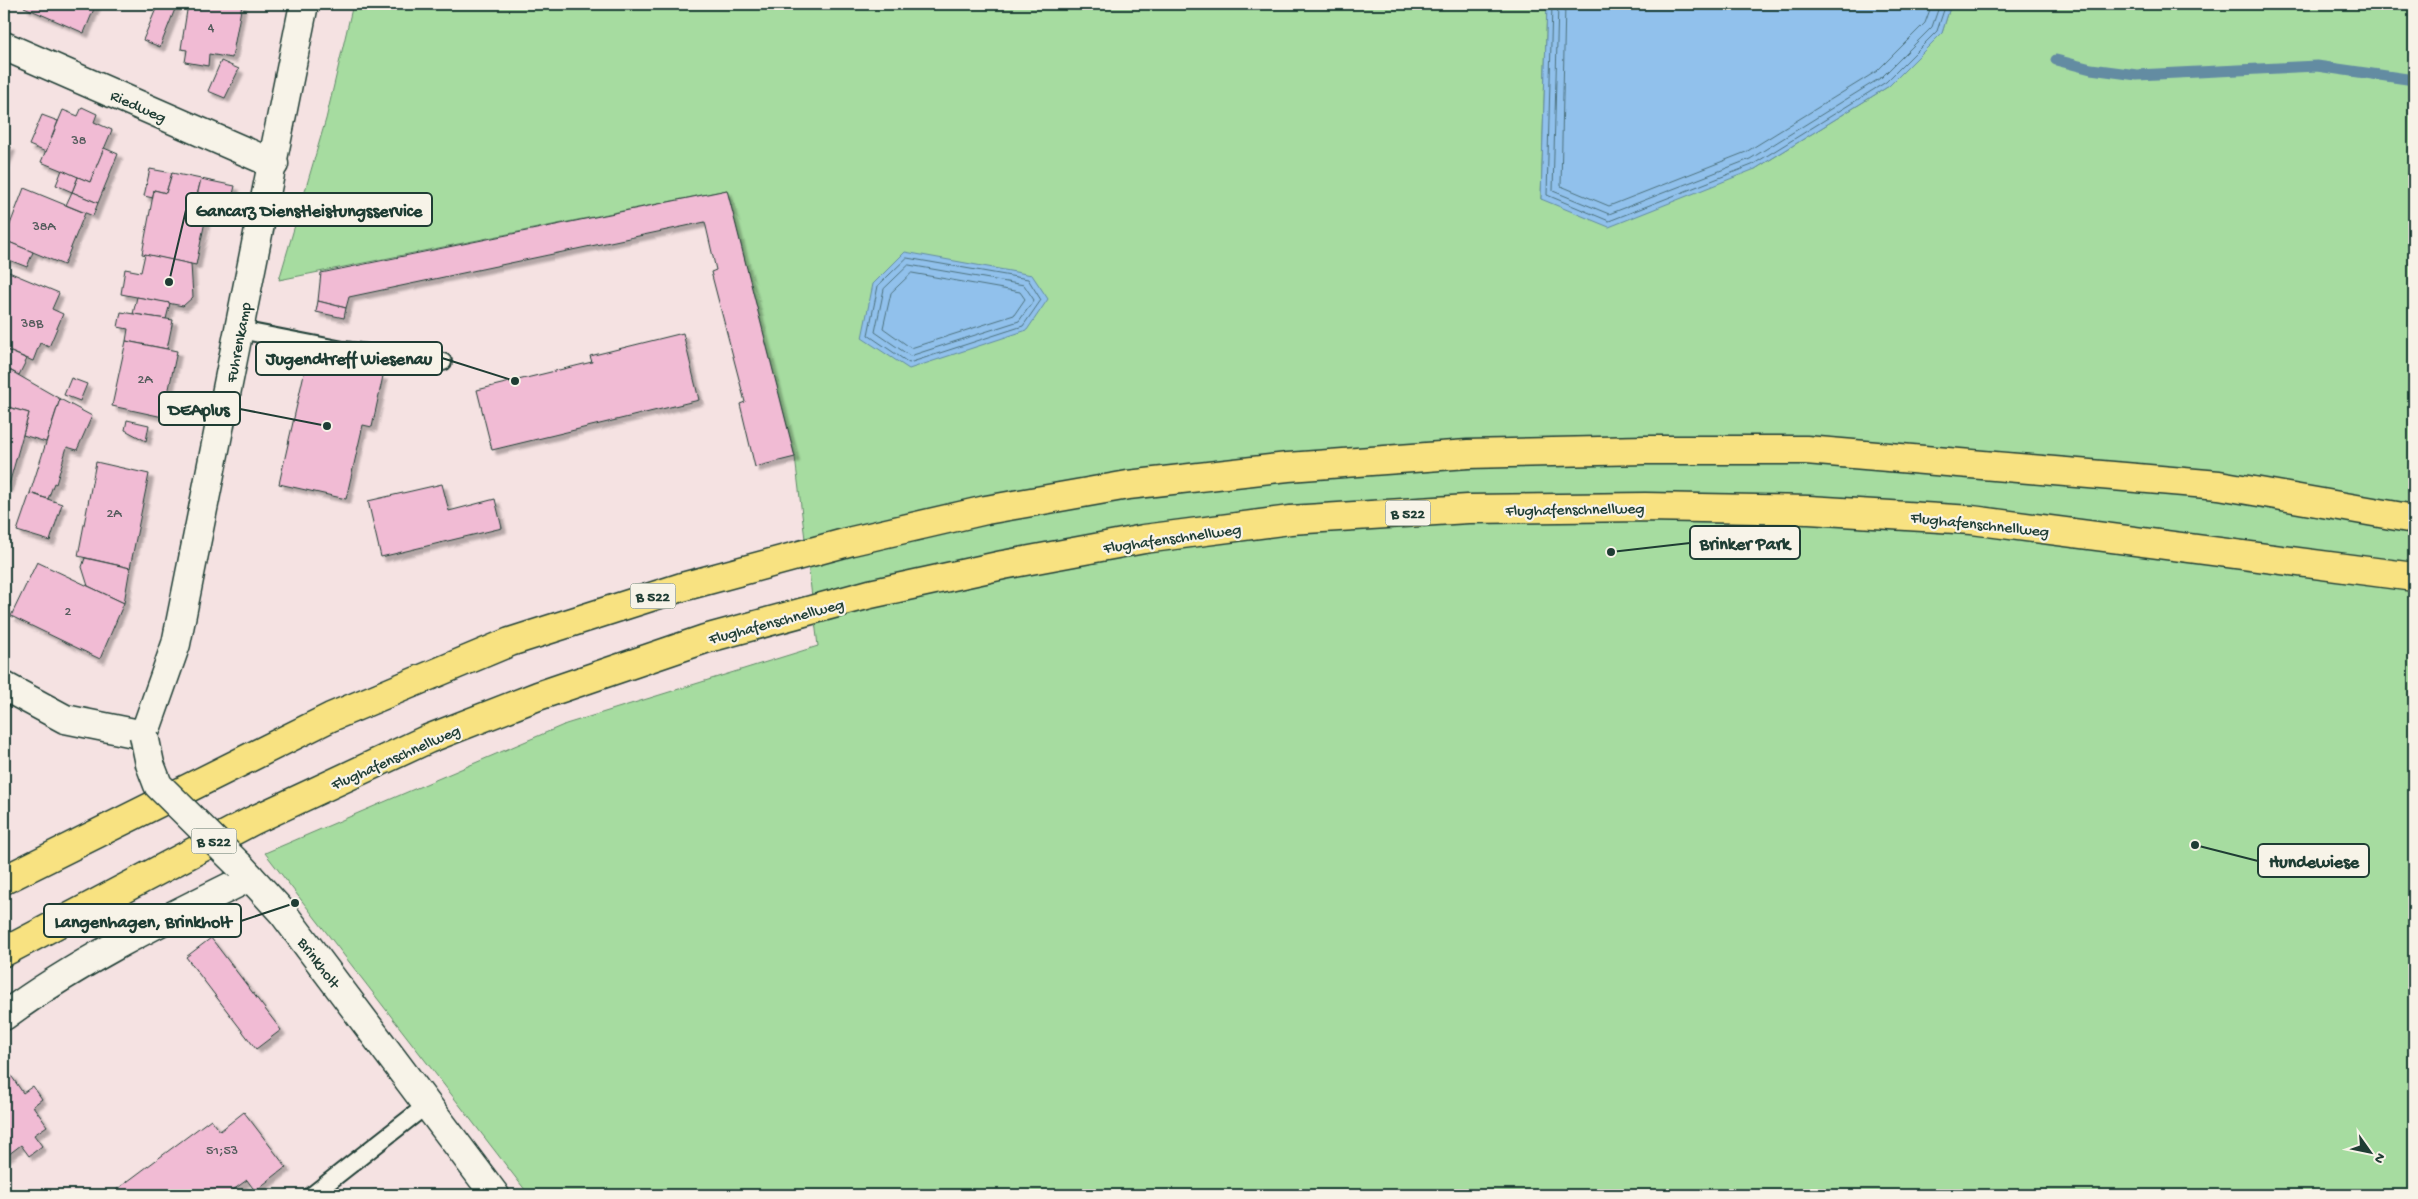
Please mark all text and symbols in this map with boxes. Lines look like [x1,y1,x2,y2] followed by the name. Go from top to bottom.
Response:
[208,20,215,37] house number: 4
[107,87,169,129] street label: Riedweg
[71,133,87,150] house number: 38
[186,193,432,226] callout: Gancarz Dienstleistungsservice
[196,202,423,223] text: Gancarz Dienstleistungsservice
[31,219,56,236] house number: 38A
[223,301,258,385] street label: Fuhrenkamp
[20,316,44,333] house number: 38B
[256,342,442,375] callout: Jugendtreff Wiesenau
[265,350,433,371] text: Jugendtreff Wiesenau
[137,372,153,389] house number: 2A
[159,392,240,425] callout: DEAplus
[166,401,231,422] text: DEAplus
[1386,500,1430,526] road number: B 522
[1504,501,1645,522] street label: Flughafenschnellweg
[106,506,122,523] house number: 2A
[1908,510,2050,543] street label: Flughafenschnellweg
[1101,521,1243,560] street label: Flughafenschnellweg
[1690,526,1800,559] callout: Brinker Park
[1699,535,1792,556] text: Brinker Park
[630,584,676,608] road number: B 522
[706,596,847,651] street label: Flughafenschnellweg
[65,604,72,621] house number: 2
[328,722,464,797] street label: Flughafenschnellweg
[192,828,236,854] road number: B 522
[2258,844,2369,877] callout: Hundewiese
[2269,853,2360,874] text: Hundewiese
[44,904,241,937] callout: Langenhagen, Brinkholt
[54,913,233,934] text: Langenhagen, Brinkholt
[291,934,343,995] street label: Brinkholt
[2346,1126,2396,1176] north arrow
[206,1143,238,1160] house number: 51;53
[2369,1149,2388,1166] text: N

